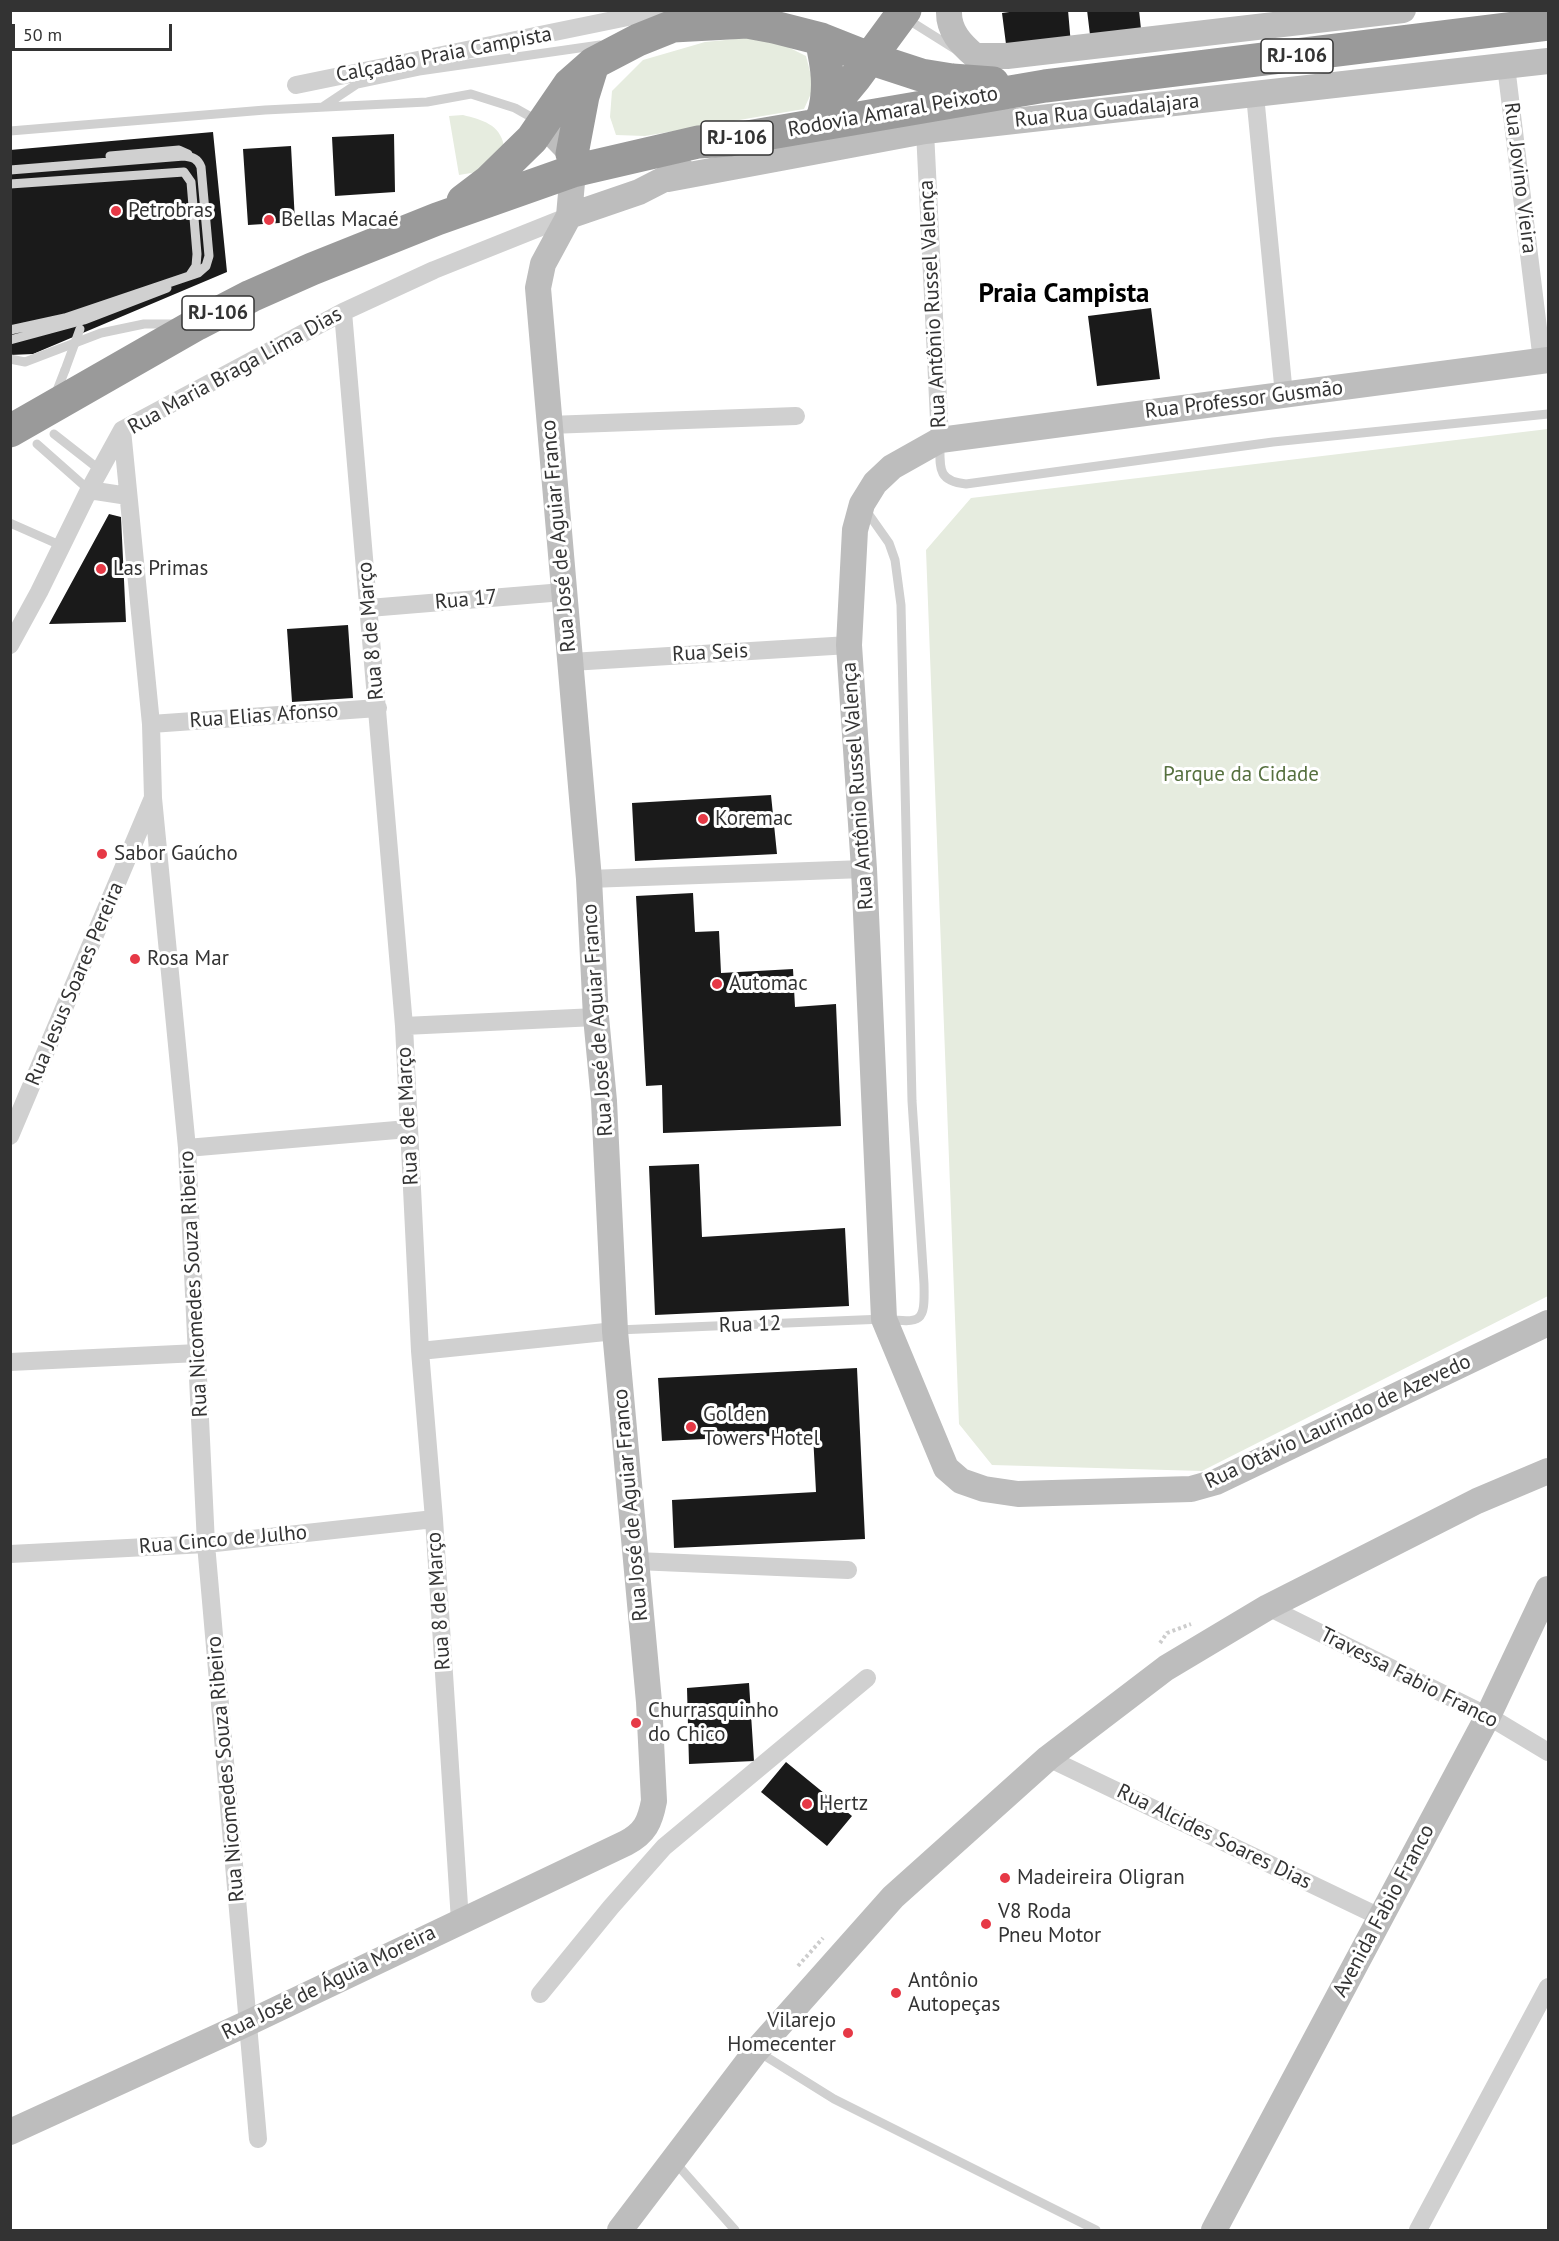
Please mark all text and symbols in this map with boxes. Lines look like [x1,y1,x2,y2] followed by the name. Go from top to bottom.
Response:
[15,12,176,50] scale bar
[334,22,554,88] street label: Calçadão Praia Campista
[23,23,62,46] text: 50 m
[1261,39,1333,73] road number: RJ-106
[786,81,1000,143] street label: Rodovia Amaral Peixoto
[1013,89,1201,133] street label: Rua Rua Guadalajara
[1498,101,1542,255] street label: Rua Jovino Vieira
[701,121,773,155] road number: RJ-106
[914,179,952,429] street label: Rua Antônio Russel Valença
[128,198,213,224] place label: Petrobras
[109,204,123,218] marker: Petrobras
[281,207,399,233] place label: Bellas Macaé
[262,213,276,227] marker: Bellas Macaé
[979,278,1149,310] district label: Praia Campista
[182,296,254,330] road number: RJ-106
[124,302,346,440] street label: Rua Maria Braga Lima Dias
[1144,375,1344,425] street label: Rua Professor Gusmão
[536,419,582,653] street label: Rua José de Aguiar Franco
[113,556,208,582] place label: Las Primas
[352,561,390,701] street label: Rua 8 de Março
[94,562,108,576] marker: Las Primas
[434,585,498,615] street label: Rua 17
[671,638,749,668] street label: Rua Seis
[837,661,879,911] street label: Rua Antônio Russel Valença
[189,698,339,734] street label: Rua Elias Afonso
[1163,762,1319,788] park label: Parque da Cidade
[715,806,793,832] place label: Koremac
[696,812,710,826] marker: Koremac
[114,841,238,867] place label: Sabor Gaúcho
[95,847,109,861] marker: Sabor Gaúcho
[21,878,129,1090] street label: Rua Jesus Soares Pereira
[577,903,619,1137] street label: Rua José de Aguiar Franco
[147,946,229,972] place label: Rosa Mar
[128,952,142,966] marker: Rosa Mar
[729,971,808,997] place label: Automac
[710,977,724,991] marker: Automac
[392,1046,424,1186] street label: Rua 8 de Março
[174,1150,214,1418] street label: Rua Nicomedes Souza Ribeiro
[718,1311,782,1339] street label: Rua 12
[1201,1349,1475,1495] street label: Rua Otávio Laurindo de Azevedo
[608,1388,654,1622] street label: Rua José de Aguiar Franco
[703,1402,820,1452] place label: Golden Towers Hotel
[684,1420,698,1434] marker: Golden Towers Hotel
[138,1520,308,1560] street label: Rua Cinco de Julho
[422,1531,456,1671] street label: Rua 8 de Março
[1316,1622,1502,1734] street label: Travessa Fabio Franco
[202,1635,250,1903] street label: Rua Nicomedes Souza Ribeiro
[648,1698,779,1748] place label: Churrasquinho do Chico
[629,1716,643,1730] marker: Churrasquinho do Chico
[1113,1779,1315,1895] street label: Rua Alcides Soares Dias
[819,1791,868,1817] place label: Hertz
[800,1797,814,1811] marker: Hertz
[1328,1820,1440,2002] street label: Avenida Fabio Franco
[1017,1865,1185,1891] place label: Madeireira Oligran
[998,1871,1012,1885] marker: Madeireira Oligran
[998,1899,1101,1949] place label: V8 Roda Pneu Motor
[979,1917,993,1931] marker: V8 Roda Pneu Motor
[218,1920,440,2046] street label: Rua José de Águia Moreira
[908,1968,1000,2018] place label: Antônio Autopeças
[889,1986,903,2000] marker: Antônio Autopeças
[727,2008,836,2058] place label: Vilarejo Homecenter
[841,2026,855,2040] marker: Vilarejo Homecenter

